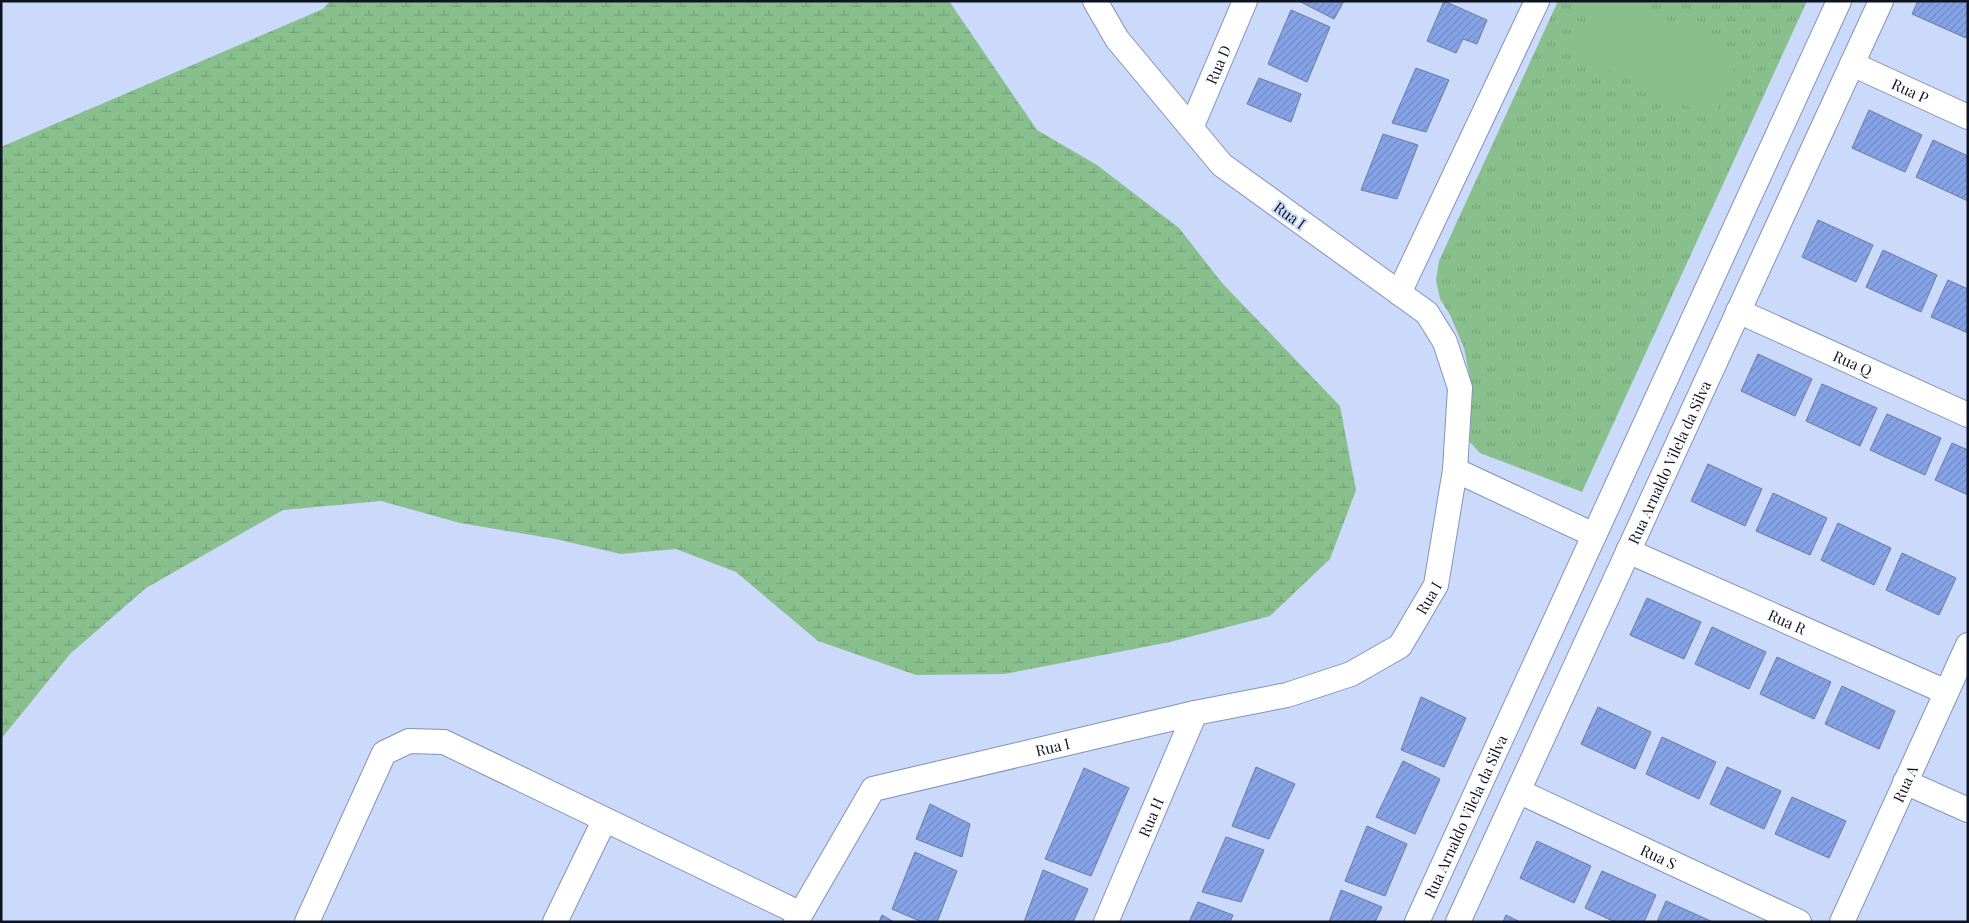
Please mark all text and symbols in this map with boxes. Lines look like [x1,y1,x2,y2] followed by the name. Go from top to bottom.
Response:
[1201,42,1235,87] street label: Rua D
[1889,74,1932,108] street label: Rua P
[1270,197,1310,233] street label: Rua I
[1830,345,1876,381] street label: Rua Q
[1623,377,1716,547] street label: Rua Arnaldo Vilela da Silva
[1411,578,1446,618] street label: Rua I
[1765,604,1809,639] street label: Rua R
[1419,731,1512,901] street label: Rua Arnaldo Vilela da Silva
[1033,733,1072,760] street label: Rua I
[1888,762,1922,805] street label: Rua A
[1133,794,1168,840] street label: Rua H
[1637,839,1680,874] street label: Rua S

